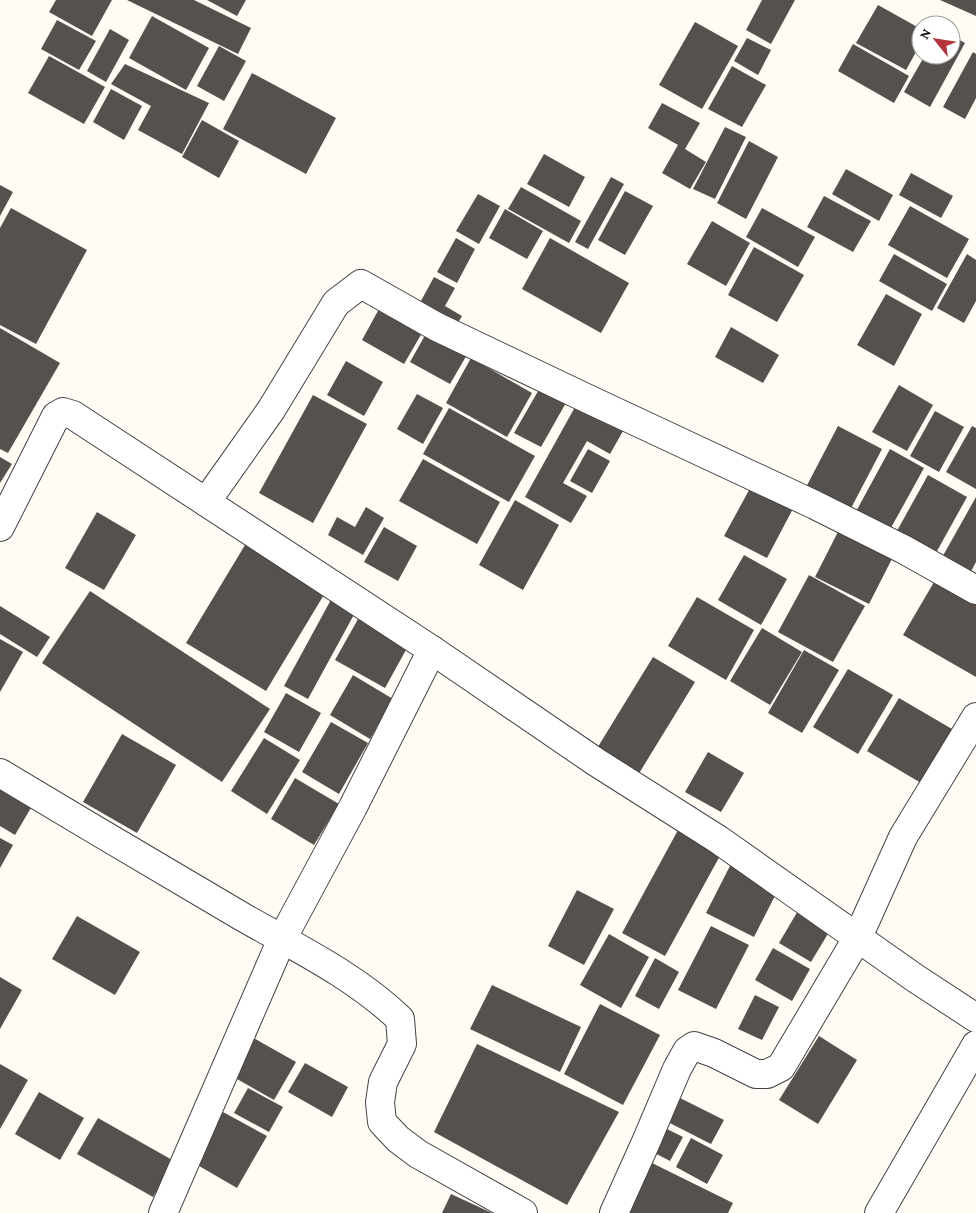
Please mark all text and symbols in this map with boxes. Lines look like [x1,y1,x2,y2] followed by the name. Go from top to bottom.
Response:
[911,15,961,65] north arrow
[915,25,934,42] text: N

